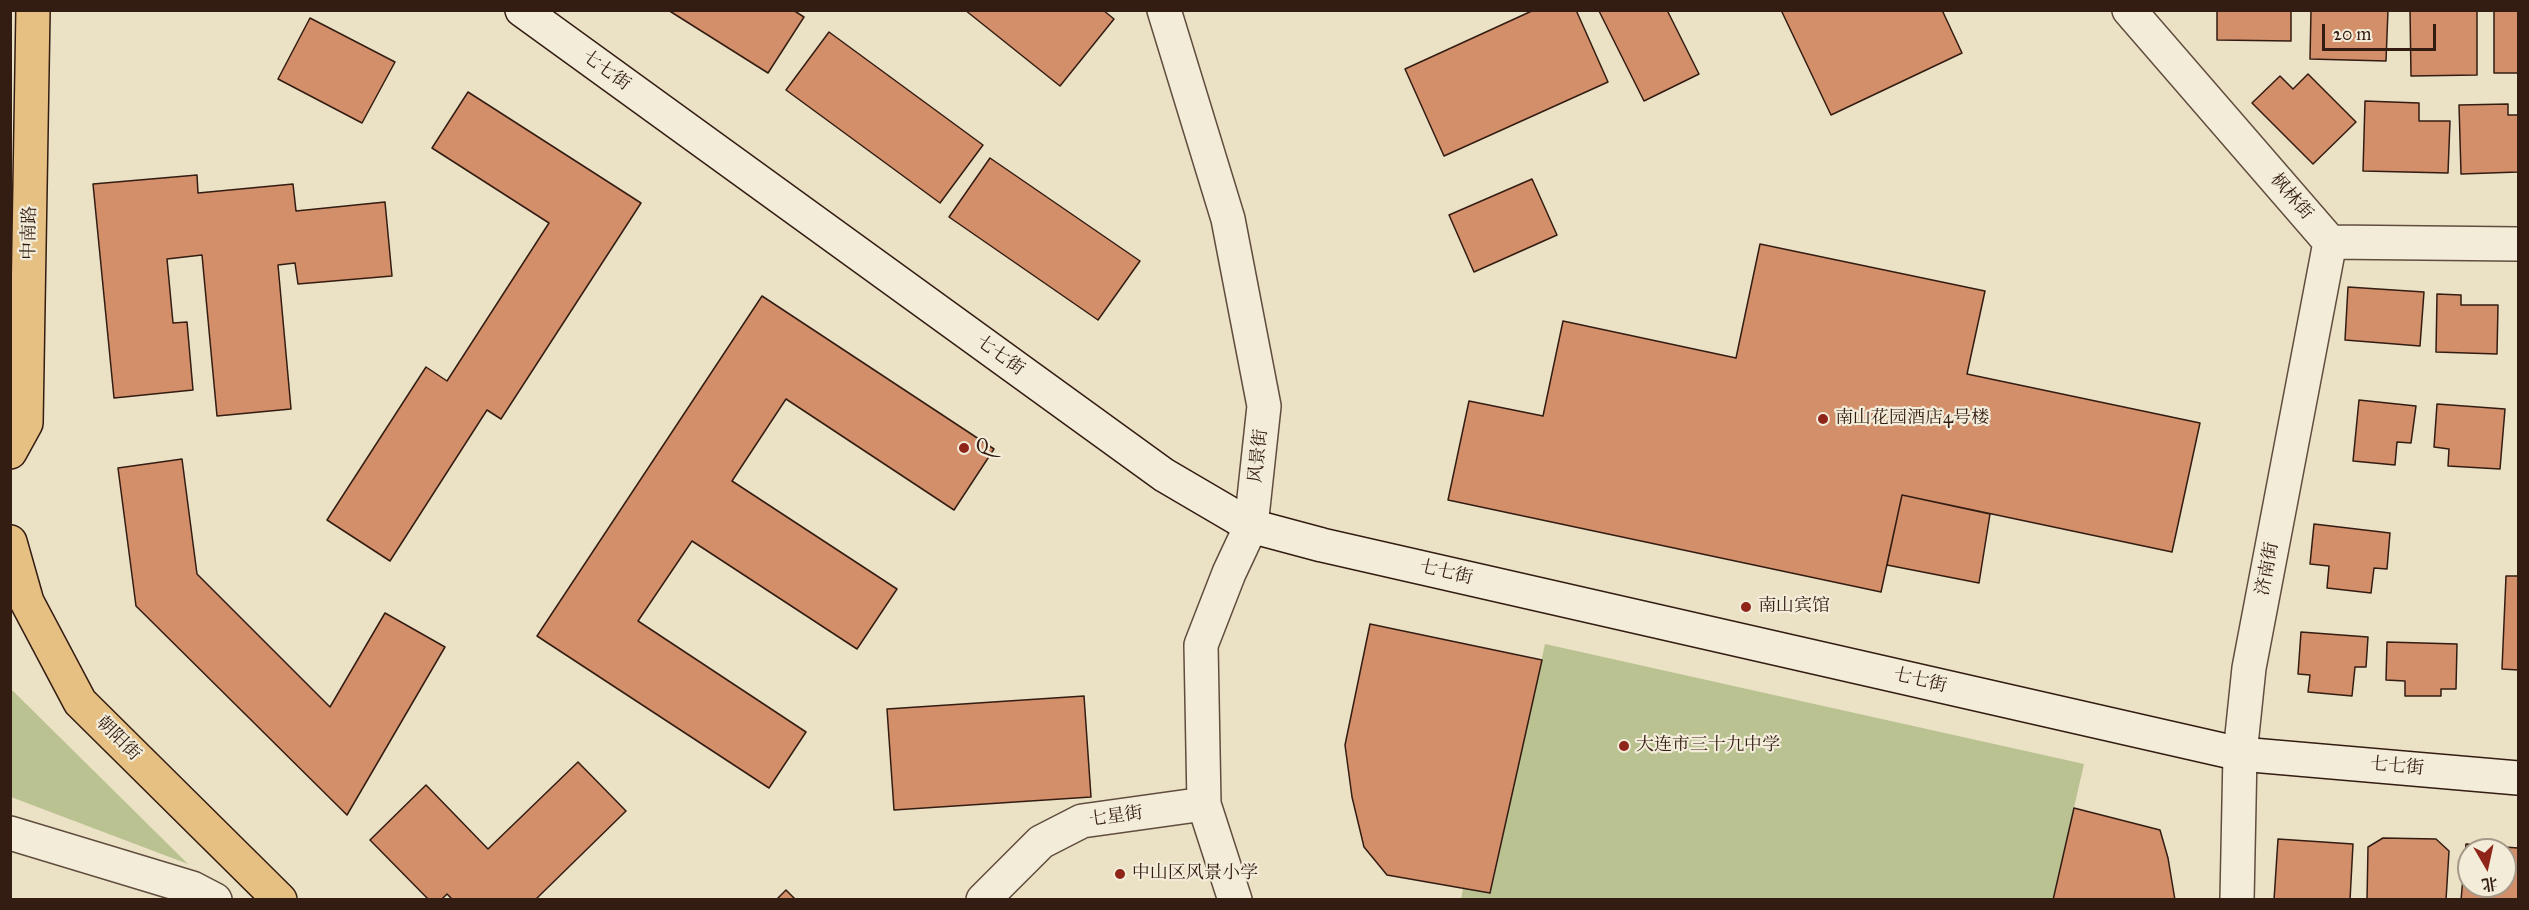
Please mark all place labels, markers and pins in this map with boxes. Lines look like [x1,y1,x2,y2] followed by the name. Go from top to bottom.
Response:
[1835,408,1989,430] place label: 南山花园酒店4号楼
[1816,412,1830,426] marker: 南山花园酒店4号楼
[976,437,989,459] place label: Q
[957,441,971,455] marker: Q
[1758,596,1830,618] place label: 南山宾馆
[1739,600,1753,614] marker: 南山宾馆
[1636,735,1780,757] place label: 大连市三十九中学
[1617,739,1631,753] marker: 大连市三十九中学
[1132,863,1258,885] place label: 中山区风景小学
[1113,867,1127,881] marker: 中山区风景小学

